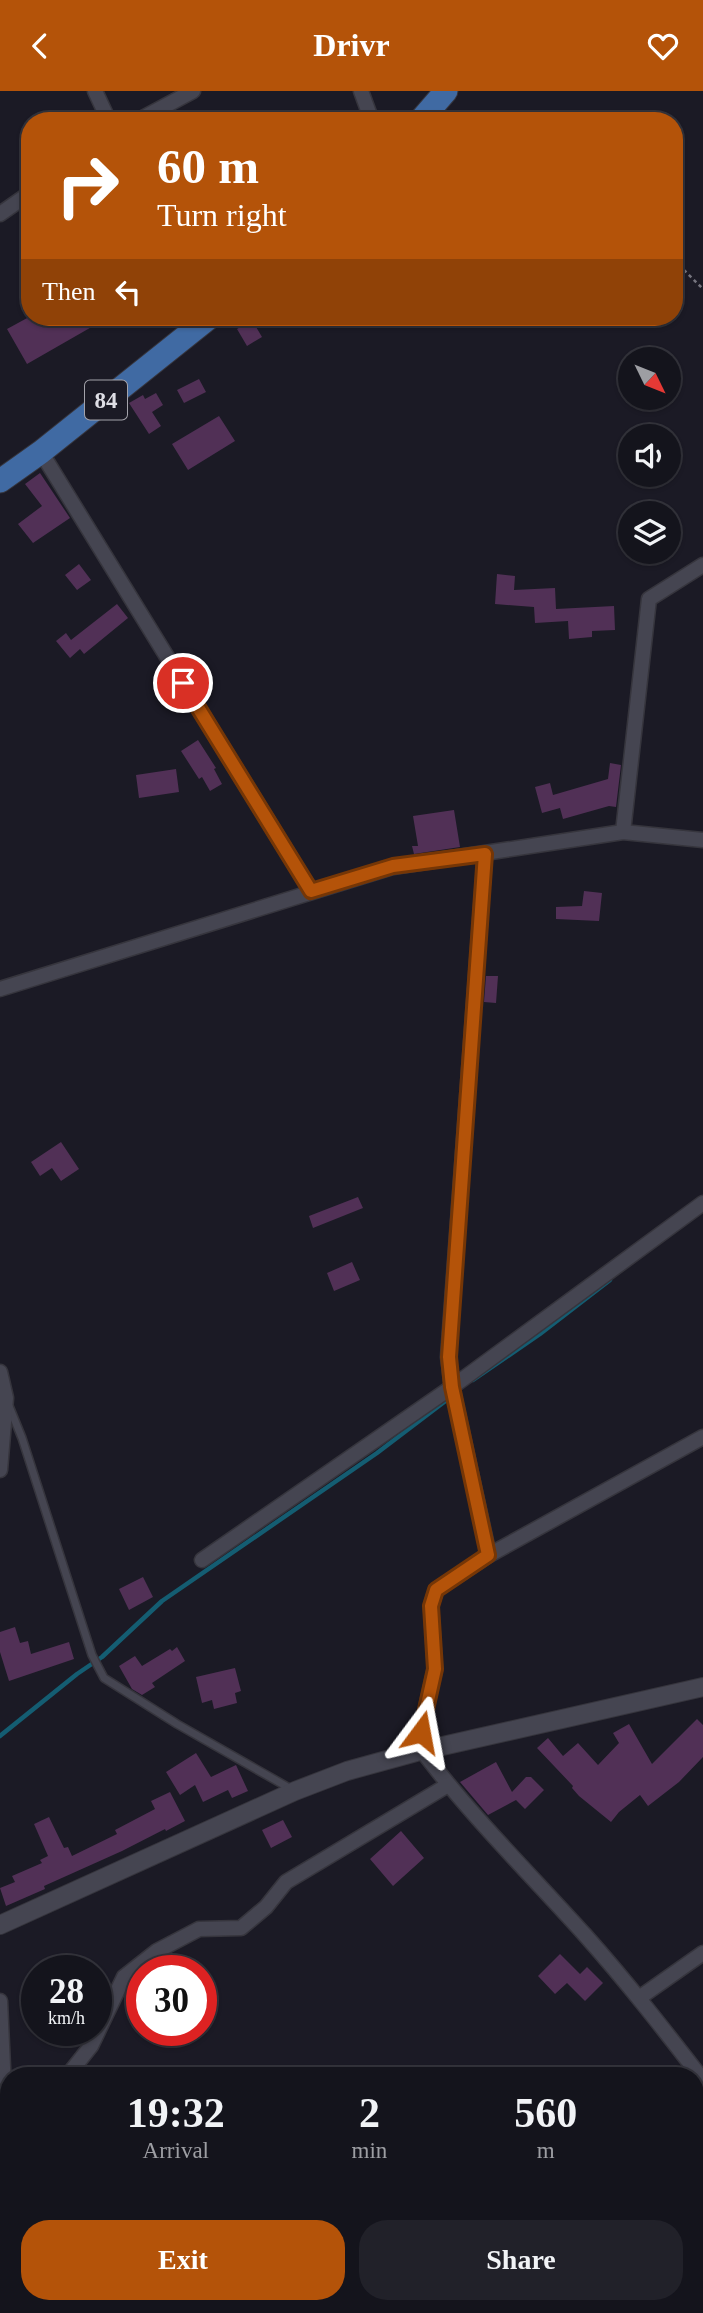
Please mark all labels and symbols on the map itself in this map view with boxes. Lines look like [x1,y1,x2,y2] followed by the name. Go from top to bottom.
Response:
[618,347,681,409] north arrow
[85,381,127,419] road number: 84
[153,653,213,713] pin
[384,1695,458,1769] position arrow
[126,1955,217,2046] speed limit sign: 30

